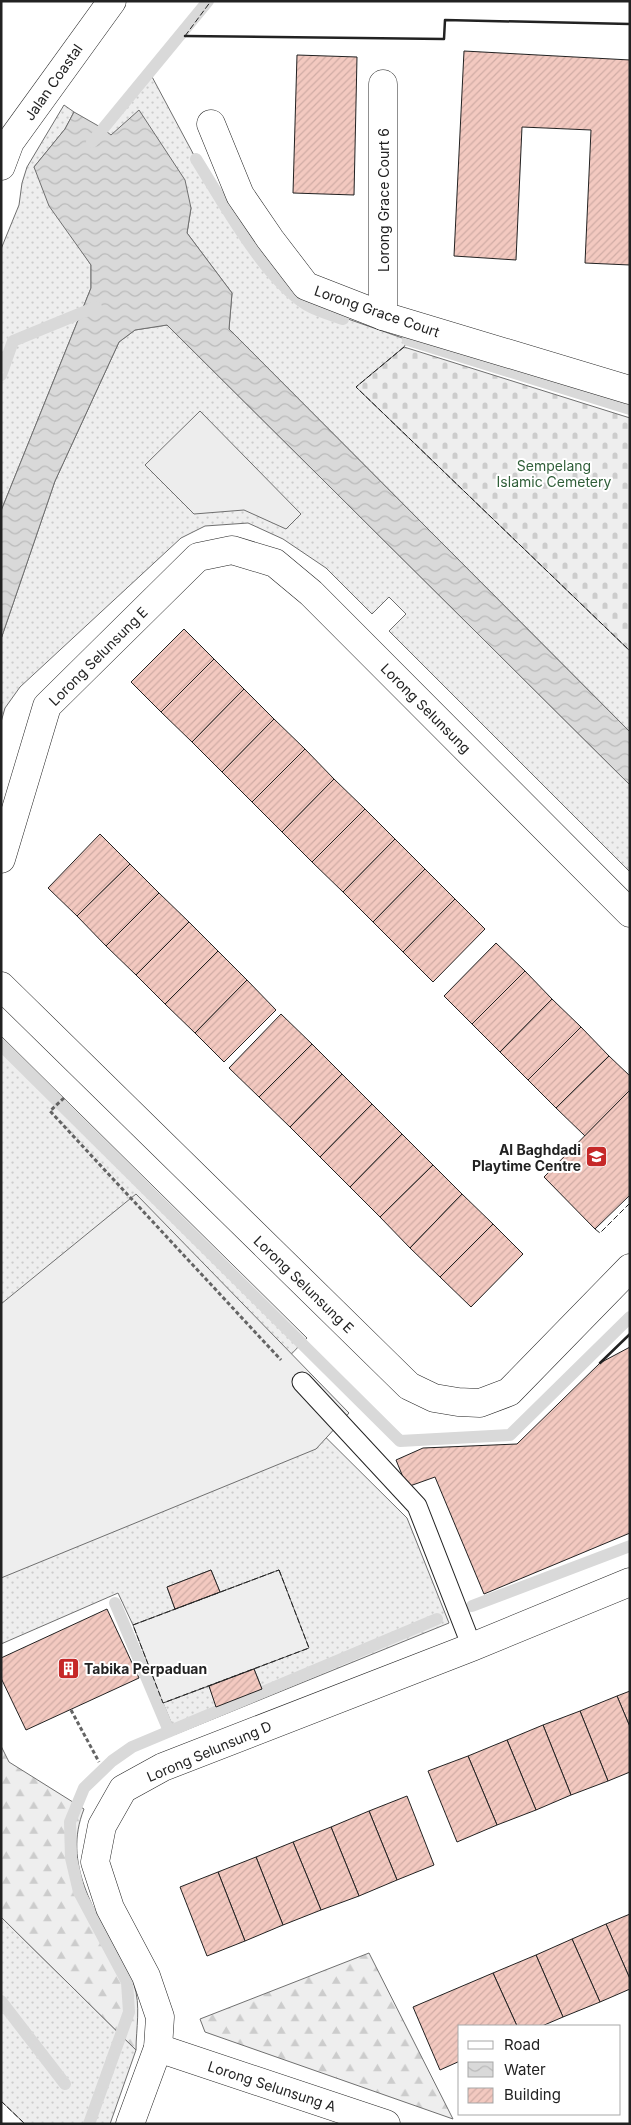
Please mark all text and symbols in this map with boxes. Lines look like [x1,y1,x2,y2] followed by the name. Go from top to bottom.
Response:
[20,41,86,123] street label: Jalan Coastal
[375,128,392,272] street label: Lorong Grace Court 6
[312,282,442,341] street label: Lorong Grace Court
[497,457,612,490] park label: Sempelang Islamic Cemetery
[45,603,151,709] street label: Lorong Selunsung E
[378,660,474,756] street label: Lorong Selunsung
[472,1141,581,1174] place label: Al Baghdadi Playtime Centre
[585,1145,609,1169] school or university icon: Al Baghdadi Playtime Centre
[250,1232,358,1336] street label: Lorong Selunsung E
[56,1656,80,1680] building icon: Tabika Perpaduan
[84,1660,207,1677] place label: Tabika Perpaduan
[144,1717,274,1785] street label: Lorong Selunsung D
[458,2025,621,2115] legend
[504,2035,540,2054] text: Road
[206,2057,339,2115] street label: Lorong Selunsung A
[504,2060,546,2079] text: Water
[504,2085,561,2104] text: Building

